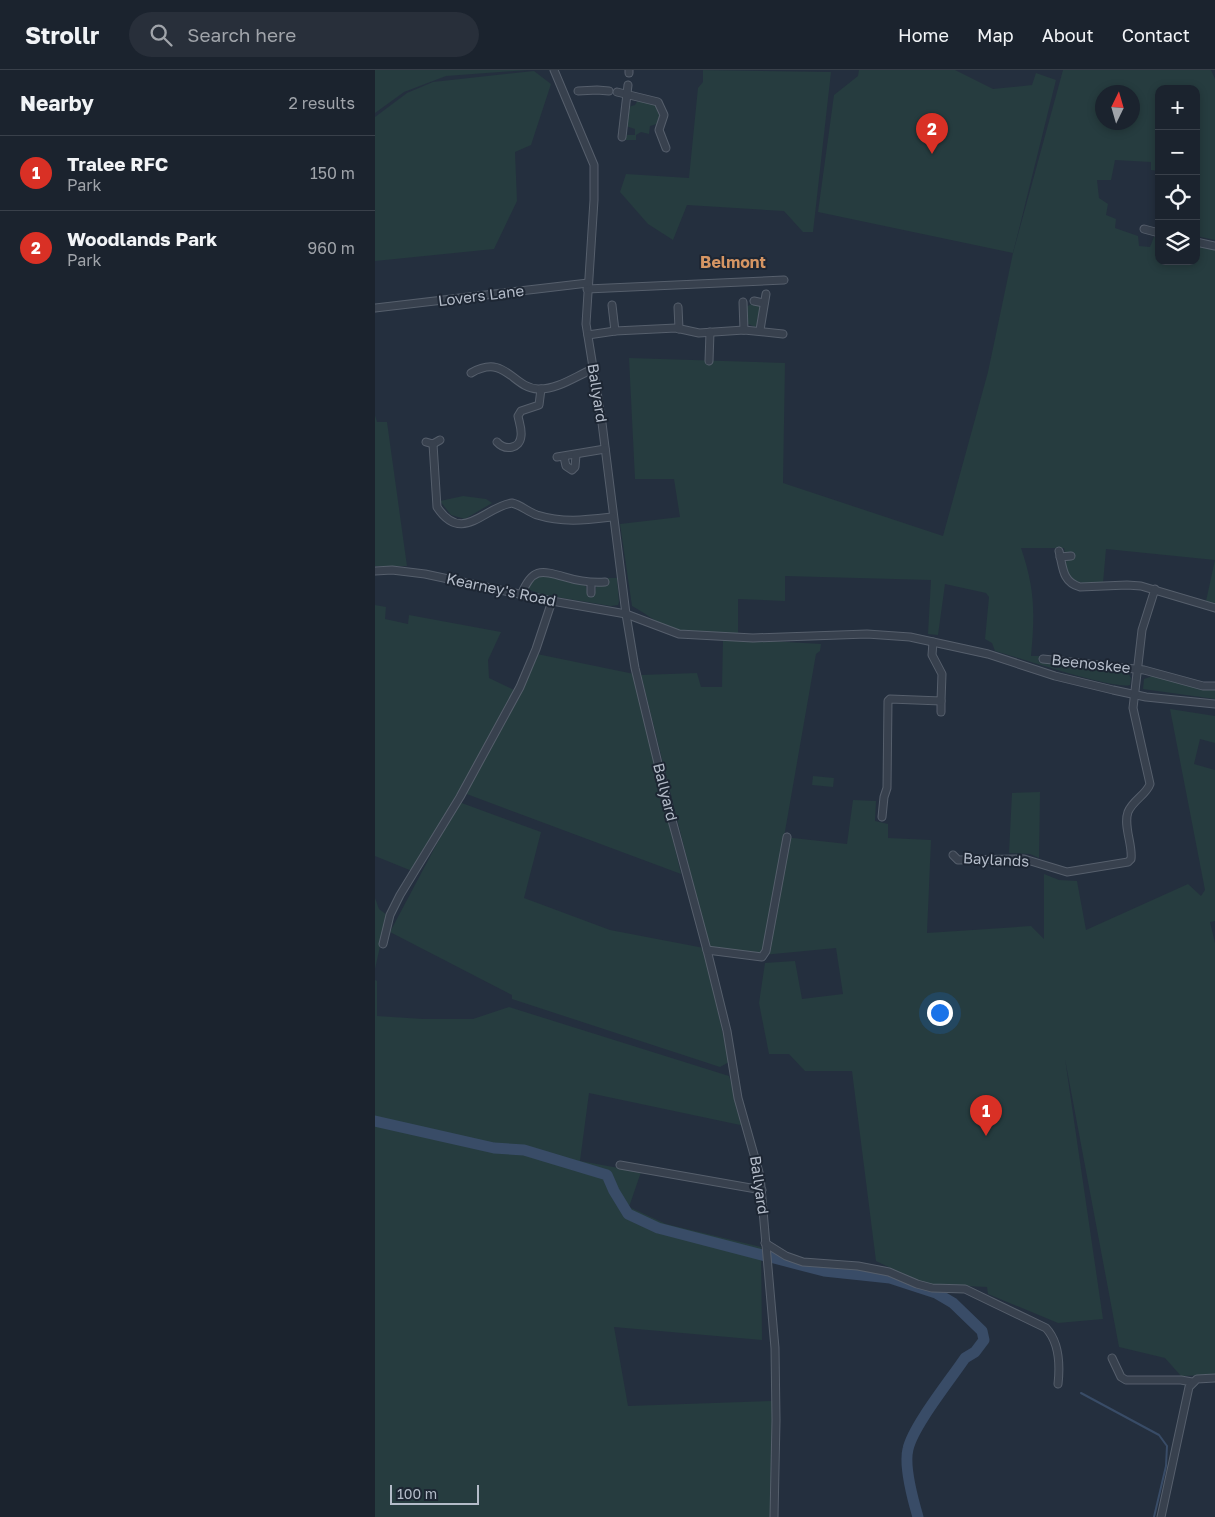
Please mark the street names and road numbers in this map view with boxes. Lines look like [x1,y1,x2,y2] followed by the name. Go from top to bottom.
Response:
[437,281,525,309] street label: Lovers Lane
[584,362,612,423] street label: Ballyard
[445,569,558,609] street label: Kearney's Road
[1051,650,1132,676] street label: Beenoskee
[650,761,682,823] street label: Ballyard
[962,848,1030,870] street label: Baylands
[747,1154,773,1215] street label: Ballyard

